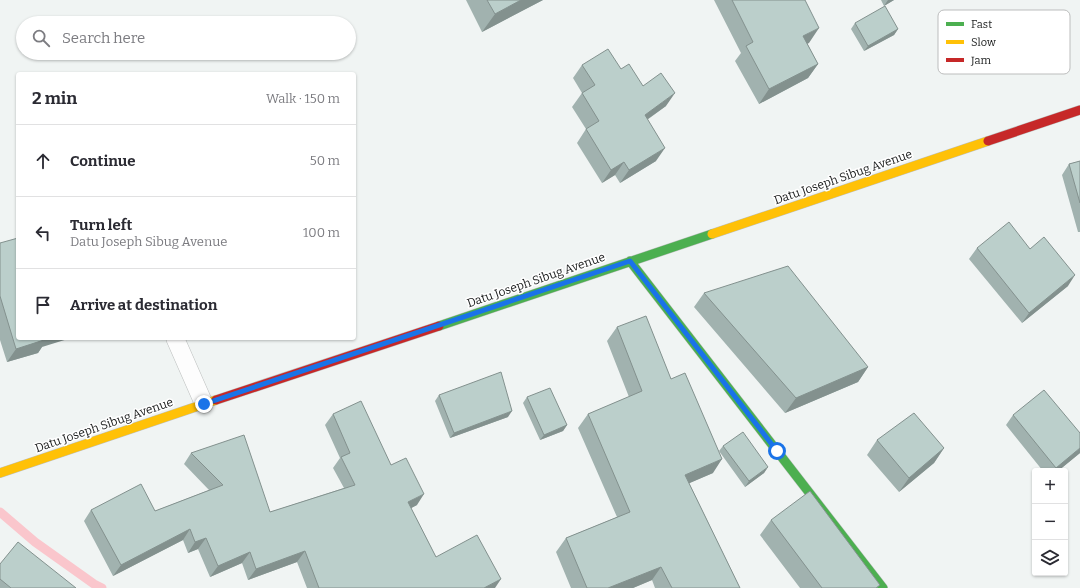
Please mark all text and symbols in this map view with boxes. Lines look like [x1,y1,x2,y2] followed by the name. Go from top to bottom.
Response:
[938,10,1070,74] legend
[16,16,356,60] search box
[971,18,992,31] text: Fast
[30,27,52,49] icon: search
[62,29,145,47] text: Search here
[971,36,996,49] text: Slow
[970,54,991,67] text: Jam
[32,88,77,109] text: 2 min
[266,91,340,106] text: Walk · 150 m
[772,147,914,207] street label: Datu Joseph Sibug Avenue
[32,150,54,172] icon: ahead
[70,152,136,170] text: Continue
[310,153,340,168] text: 50 m
[70,216,132,234] text: Turn left
[32,222,54,244] icon: left
[303,225,340,240] text: 100 m
[70,234,227,249] text: Datu Joseph Sibug Avenue
[465,250,607,310] street label: Datu Joseph Sibug Avenue
[32,294,54,316] icon: arrive
[70,296,217,314] text: Arrive at destination
[33,395,175,455] street label: Datu Joseph Sibug Avenue
[195,395,213,413] route end
[768,442,786,460] route start
[1032,468,1068,576] map controls
[1032,468,1068,504] button: +
[1032,504,1068,540] button: −
[1032,540,1068,576] button: layers

